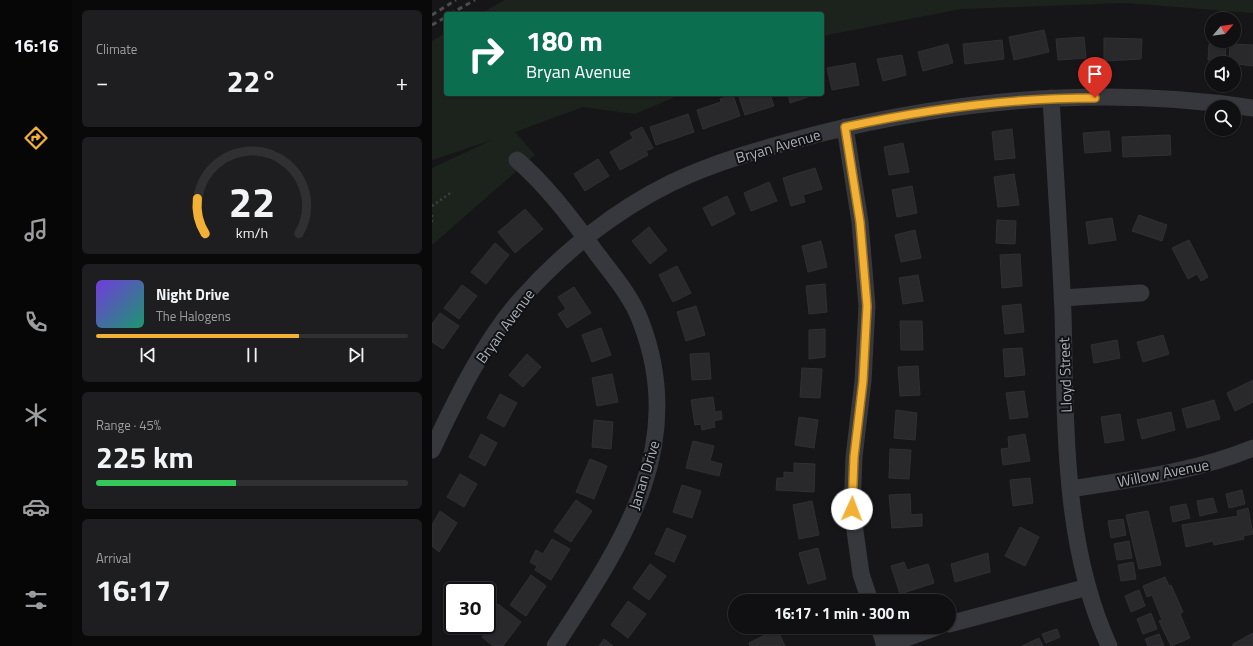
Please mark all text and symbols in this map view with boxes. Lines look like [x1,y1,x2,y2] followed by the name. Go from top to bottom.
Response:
[1205,12,1241,48] north arrow
[1205,12,1241,136] map controls
[526,19,603,62] text: 180 m
[460,28,512,80] icon: right
[14,32,58,59] text: 16:16
[96,39,137,59] text: Climate
[1205,56,1241,92] button: sound
[1078,57,1112,98] pin
[227,58,277,104] text: 22°
[526,58,631,85] text: Bryan Avenue
[1084,63,1106,85] icon: arrive
[96,65,108,99] text: −
[396,65,408,99] text: +
[1205,100,1241,136] button: search
[733,123,823,169] street label: Bryan Avenue
[22,124,50,152] icon: directions
[229,170,275,233] text: 22
[22,216,50,244] icon: music
[236,221,268,243] text: km/h
[156,283,229,306] text: Night Drive
[470,284,540,368] street label: Bryan Avenue
[156,306,231,326] text: The Halogens
[22,308,50,336] icon: phone
[1052,336,1078,413] street label: Lloyd Street
[137,344,159,366] icon: previous
[241,344,263,366] icon: pause
[345,344,367,366] icon: next
[22,401,50,429] icon: climate
[96,415,161,435] text: Range · 45%
[96,434,194,480] text: 225 km
[623,437,665,513] street label: Janan Drive
[1115,453,1211,493] street label: Willow Avenue
[831,488,873,530] position arrow
[22,493,50,521] icon: car
[96,548,131,568] text: Arrival
[96,567,171,613] text: 16:17
[444,582,496,634] speed limit sign: 30
[22,586,50,614] icon: filters
[774,602,910,625] text: 16:17 · 1 min · 300 m

